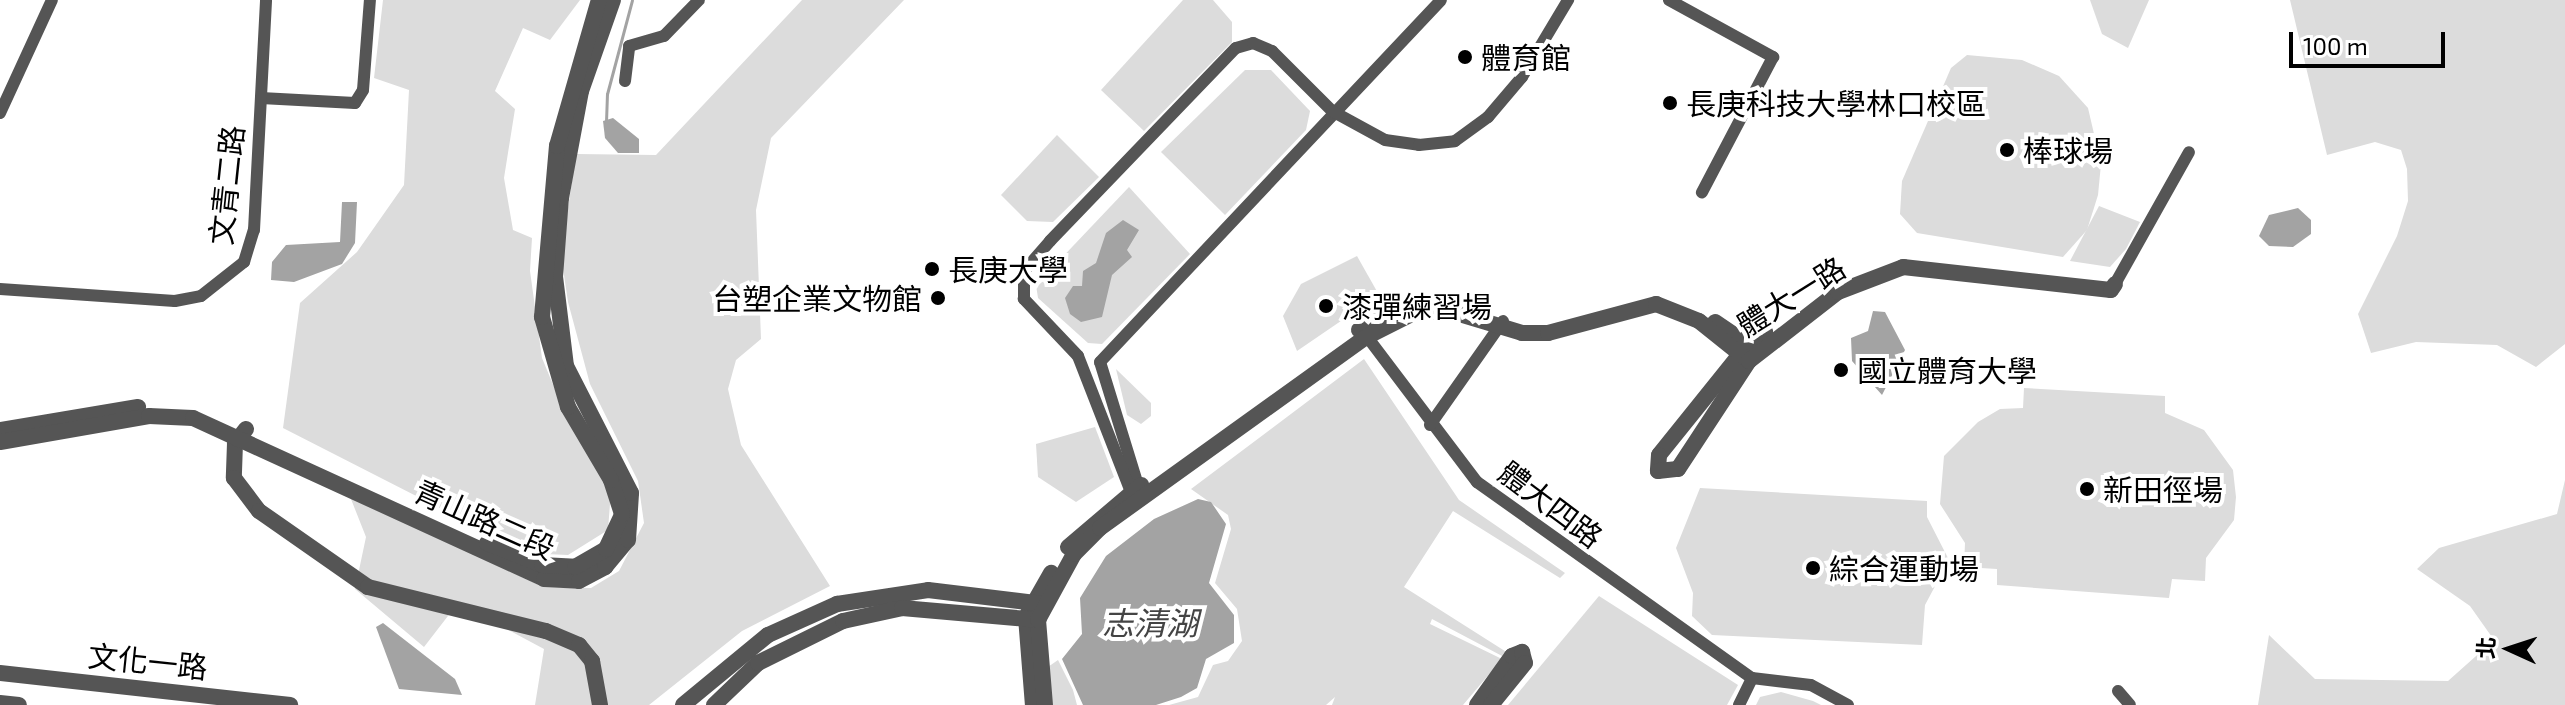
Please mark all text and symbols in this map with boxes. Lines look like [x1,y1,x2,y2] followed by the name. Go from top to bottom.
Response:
[2293,16,2449,66] scale bar
[2303,31,2368,60] text: 100 m
[1481,39,1571,75] place label: 體育館
[1456,48,1474,66] marker: 體育館
[1686,85,1986,121] place label: 長庚科技大學林口校區
[1661,94,1679,112] marker: 長庚科技大學林口校區
[202,123,250,247] street label: 文青二路
[2023,132,2113,168] place label: 棒球場
[1998,141,2016,159] marker: 棒球場
[1731,249,1851,343] street label: 體大一路
[948,251,1068,287] place label: 長庚大學
[923,260,941,278] marker: 長庚大學
[712,280,922,316] place label: 台塑企業文物館
[1342,288,1492,324] place label: 漆彈練習場
[929,289,947,307] marker: 台塑企業文物館
[1317,297,1335,315] marker: 漆彈練習場
[1857,352,2037,388] place label: 國立體育大學
[1832,361,1850,379] marker: 國立體育大學
[1492,454,1610,554] street label: 體大四路
[2103,471,2223,507] place label: 新田徑場
[409,472,561,566] street label: 青山路二段
[2078,480,2096,498] marker: 新田徑場
[1829,550,1979,586] place label: 綜合運動場
[1804,559,1822,577] marker: 綜合運動場
[1102,603,1198,641] water label: 志清湖
[2469,609,2549,689] north arrow
[2471,636,2499,659] text: 北
[86,637,210,685] street label: 文化一路

